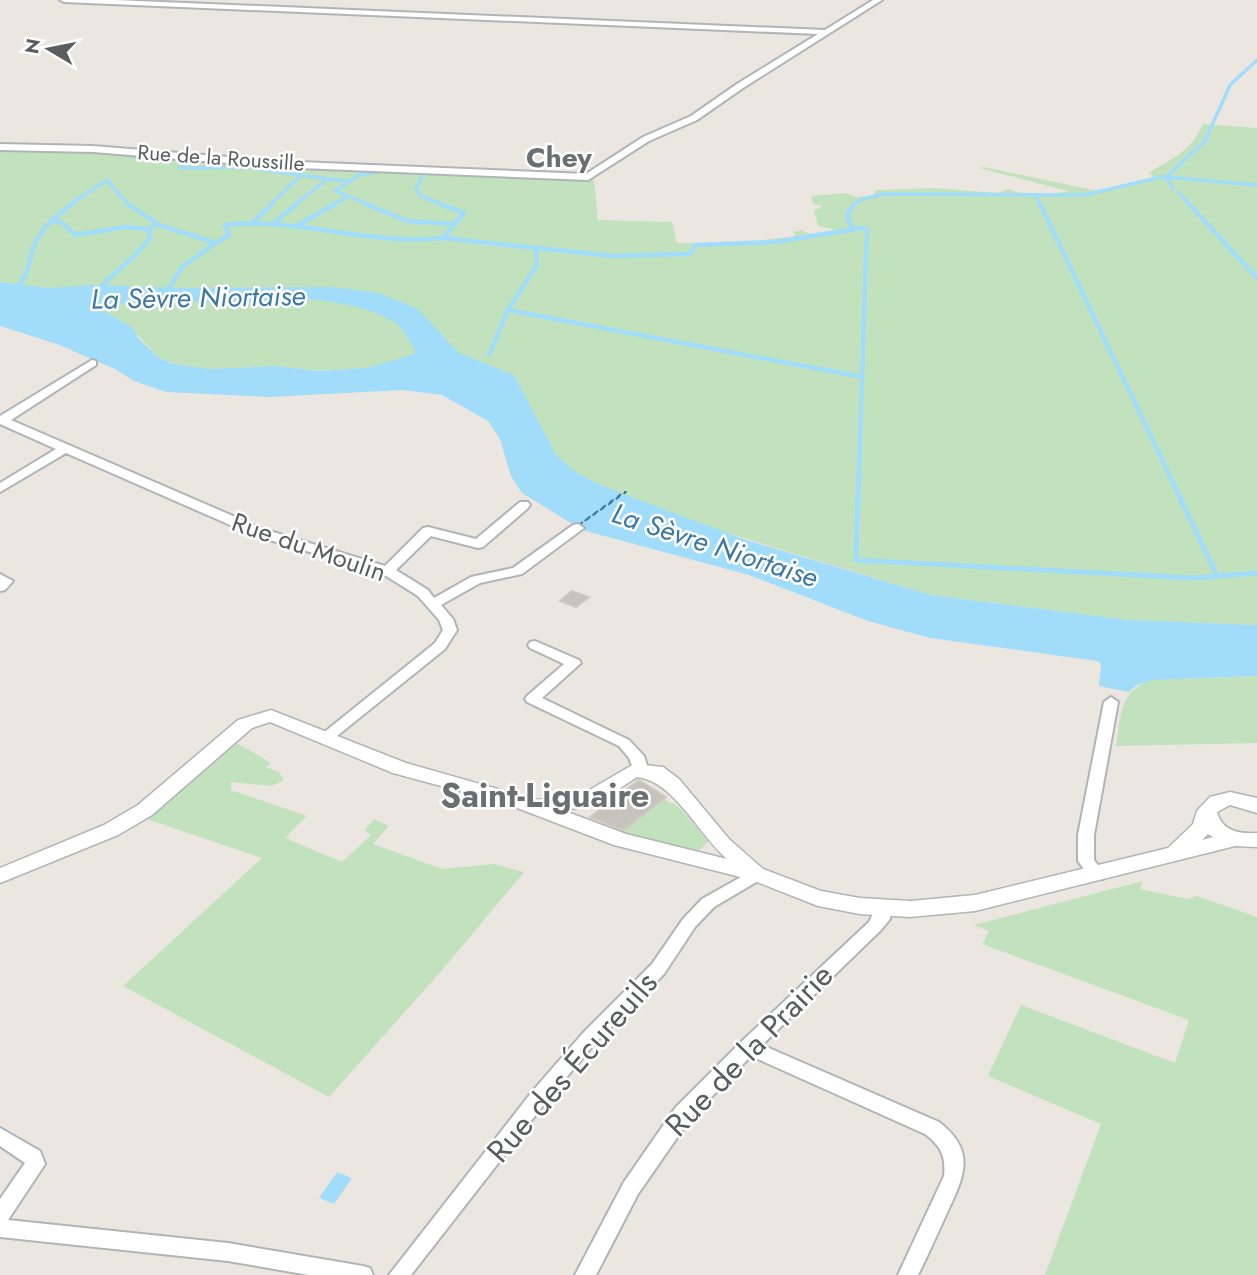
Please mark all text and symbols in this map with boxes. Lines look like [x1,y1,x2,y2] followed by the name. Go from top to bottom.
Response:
[14,14,84,84] north arrow
[18,36,47,56] text: N
[136,137,306,179] street label: Rue de la Roussille
[526,137,592,178] district label: Chey
[90,275,306,320] water label: La Sèvre Niortaise
[607,493,823,598] water label: La Sèvre Niortaise
[227,503,391,591] street label: Rue du Moulin
[441,772,649,819] district label: Saint-Liguaire
[654,953,844,1147] street label: Rue de la Prairie
[476,961,668,1173] street label: Rue des Écureuils

